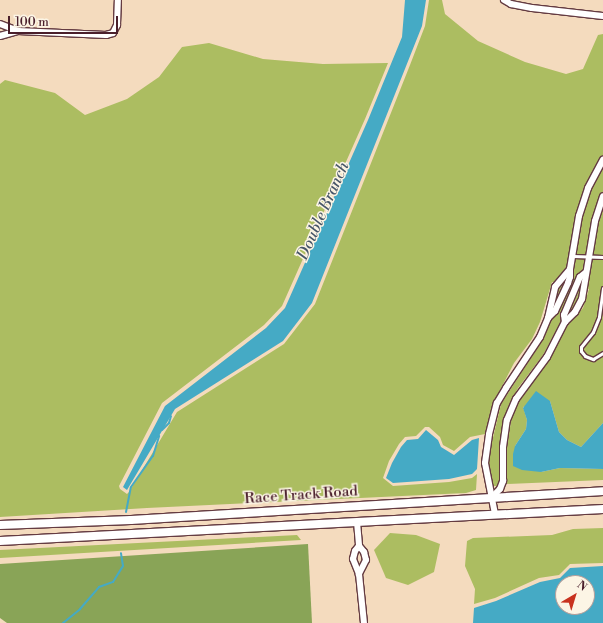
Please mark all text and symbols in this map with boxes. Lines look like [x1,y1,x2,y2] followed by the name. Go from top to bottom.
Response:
[10,8,120,34] scale bar
[15,15,49,30] text: 100 m
[293,159,353,263] water label: Double Branch
[244,482,358,508] street label: Race Track Road
[555,575,595,615] north arrow
[574,578,590,595] text: N

